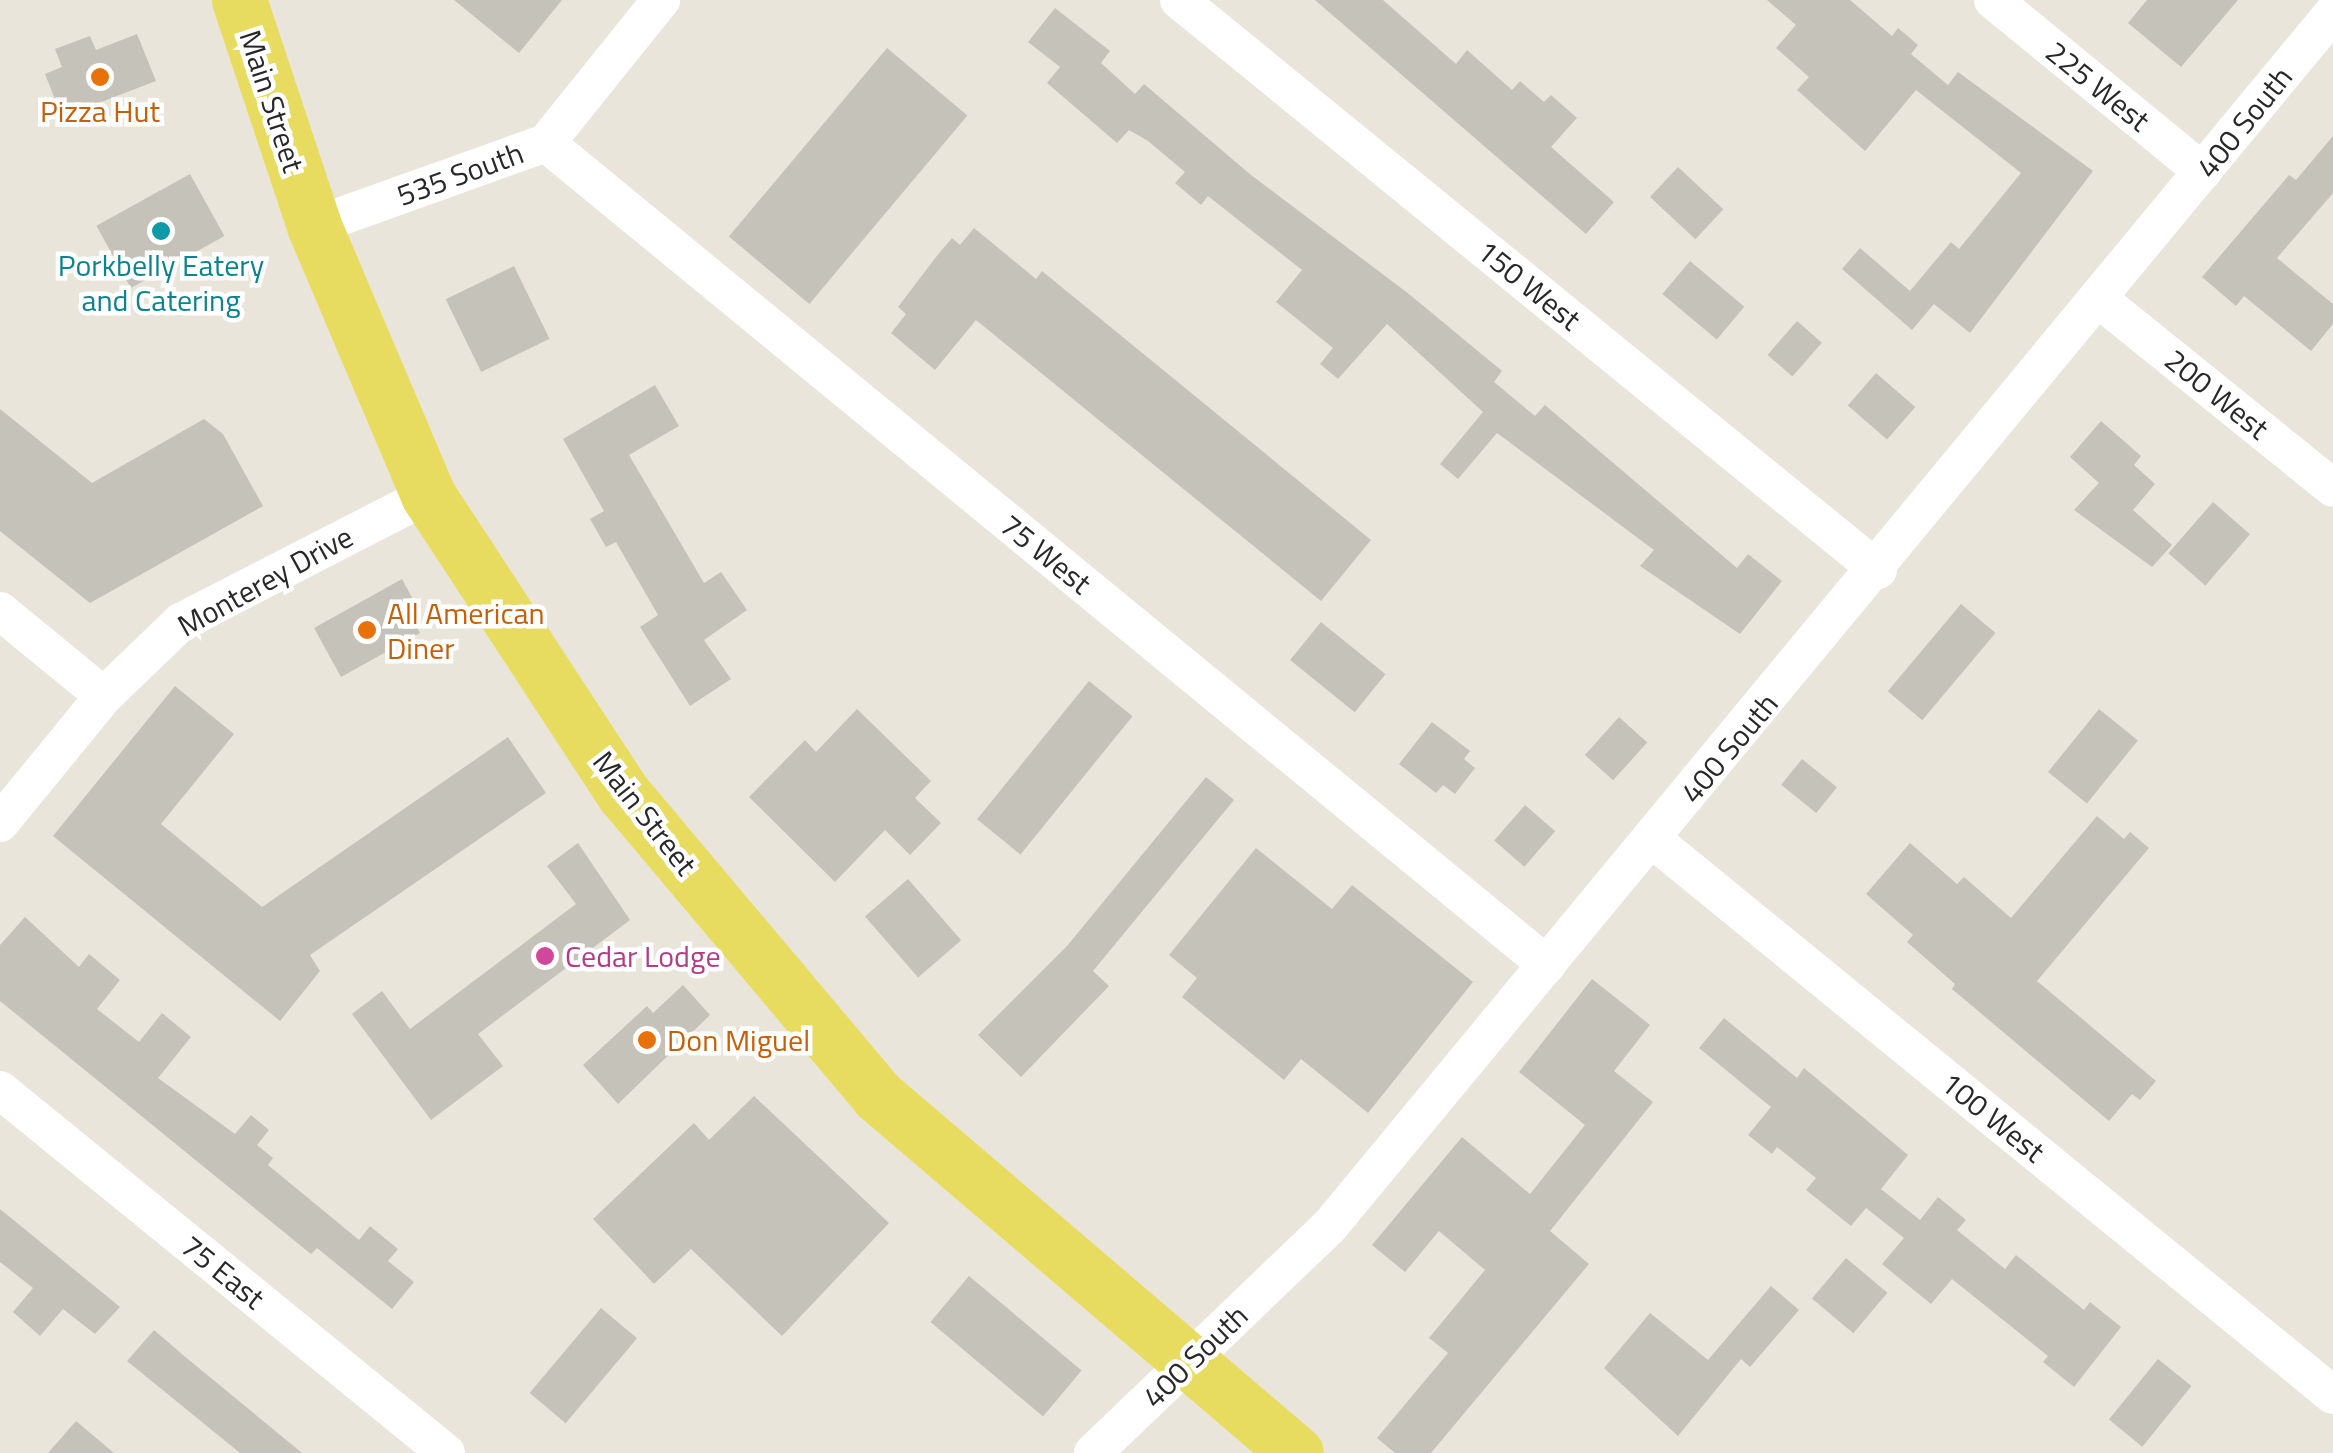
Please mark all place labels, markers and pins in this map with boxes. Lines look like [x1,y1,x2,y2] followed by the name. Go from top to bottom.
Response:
[89,66,111,88] marker: Pizza Hut
[40,93,160,129] place label: Pizza Hut
[150,220,172,242] marker: Porkbelly Eatery and Catering
[58,247,264,318] place label: Porkbelly Eatery and Catering
[387,595,545,666] place label: All American Diner
[356,619,378,641] marker: All American Diner
[565,938,721,974] place label: Cedar Lodge
[534,945,556,967] marker: Cedar Lodge
[667,1022,810,1058] place label: Don Miguel
[636,1029,658,1051] marker: Don Miguel

